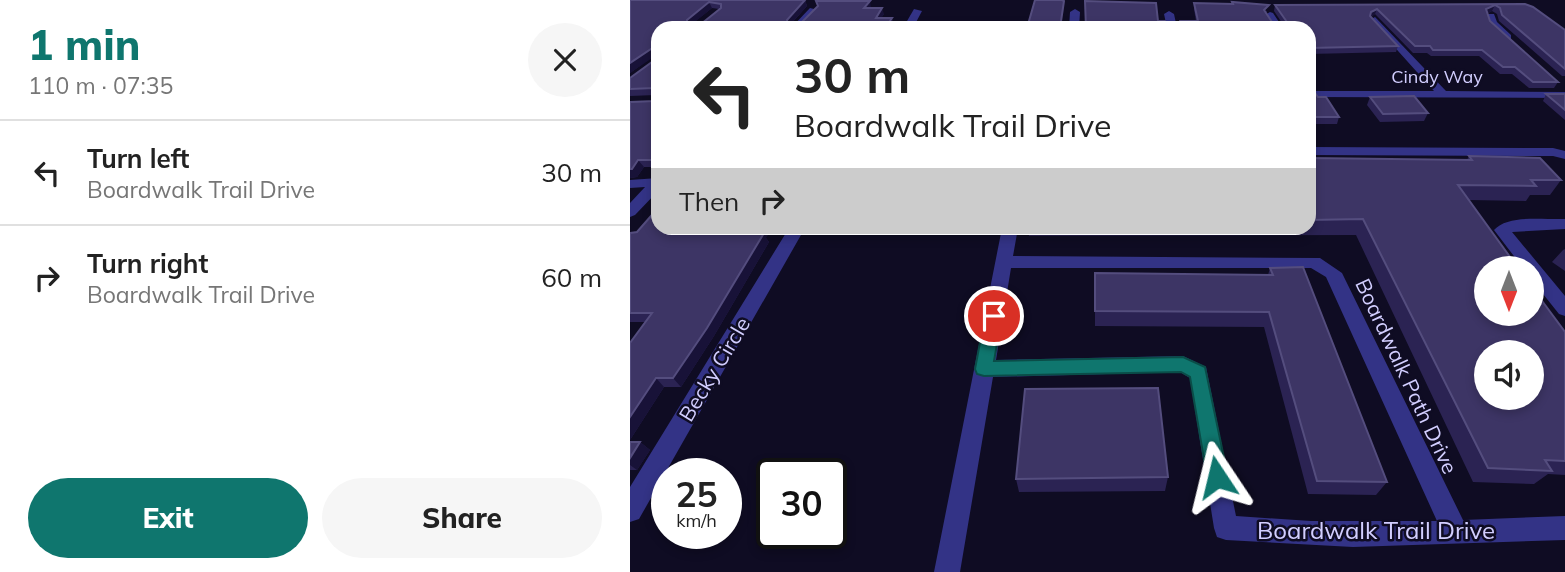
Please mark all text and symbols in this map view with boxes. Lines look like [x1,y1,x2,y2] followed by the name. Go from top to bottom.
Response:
[28,18,141,71] text: 1 min
[528,23,602,97] button: close
[794,44,910,105] text: 30 m
[679,49,770,140] icon: left
[1391,65,1483,88] street label: Cindy Way
[28,71,173,100] text: 110 m · 07:35
[794,105,1111,145] text: Boardwalk Trail Drive
[87,142,189,175] text: Turn left
[28,154,66,192] icon: left
[541,156,602,189] text: 30 m
[87,175,315,204] text: Boardwalk Trail Drive
[753,182,791,220] icon: right
[679,185,739,218] text: Then
[87,247,208,280] text: Turn right
[1474,256,1544,326] north arrow
[1474,256,1544,410] map controls
[28,259,66,297] icon: right
[541,261,602,294] text: 60 m
[1350,274,1464,478] street label: Boardwalk Path Drive
[87,280,315,309] text: Boardwalk Trail Drive
[964,286,1024,346] pin
[975,297,1013,335] icon: arrive
[673,312,755,426] street label: Becky Circle
[1474,340,1544,410] button: sound
[1180,440,1254,514] position arrow
[756,458,847,549] speed limit sign: 30
[675,472,718,516] text: 25
[28,478,308,558] button: Exit
[322,478,602,558] button: Share
[676,509,717,532] text: km/h
[1257,515,1495,545] street label: Boardwalk Trail Drive

